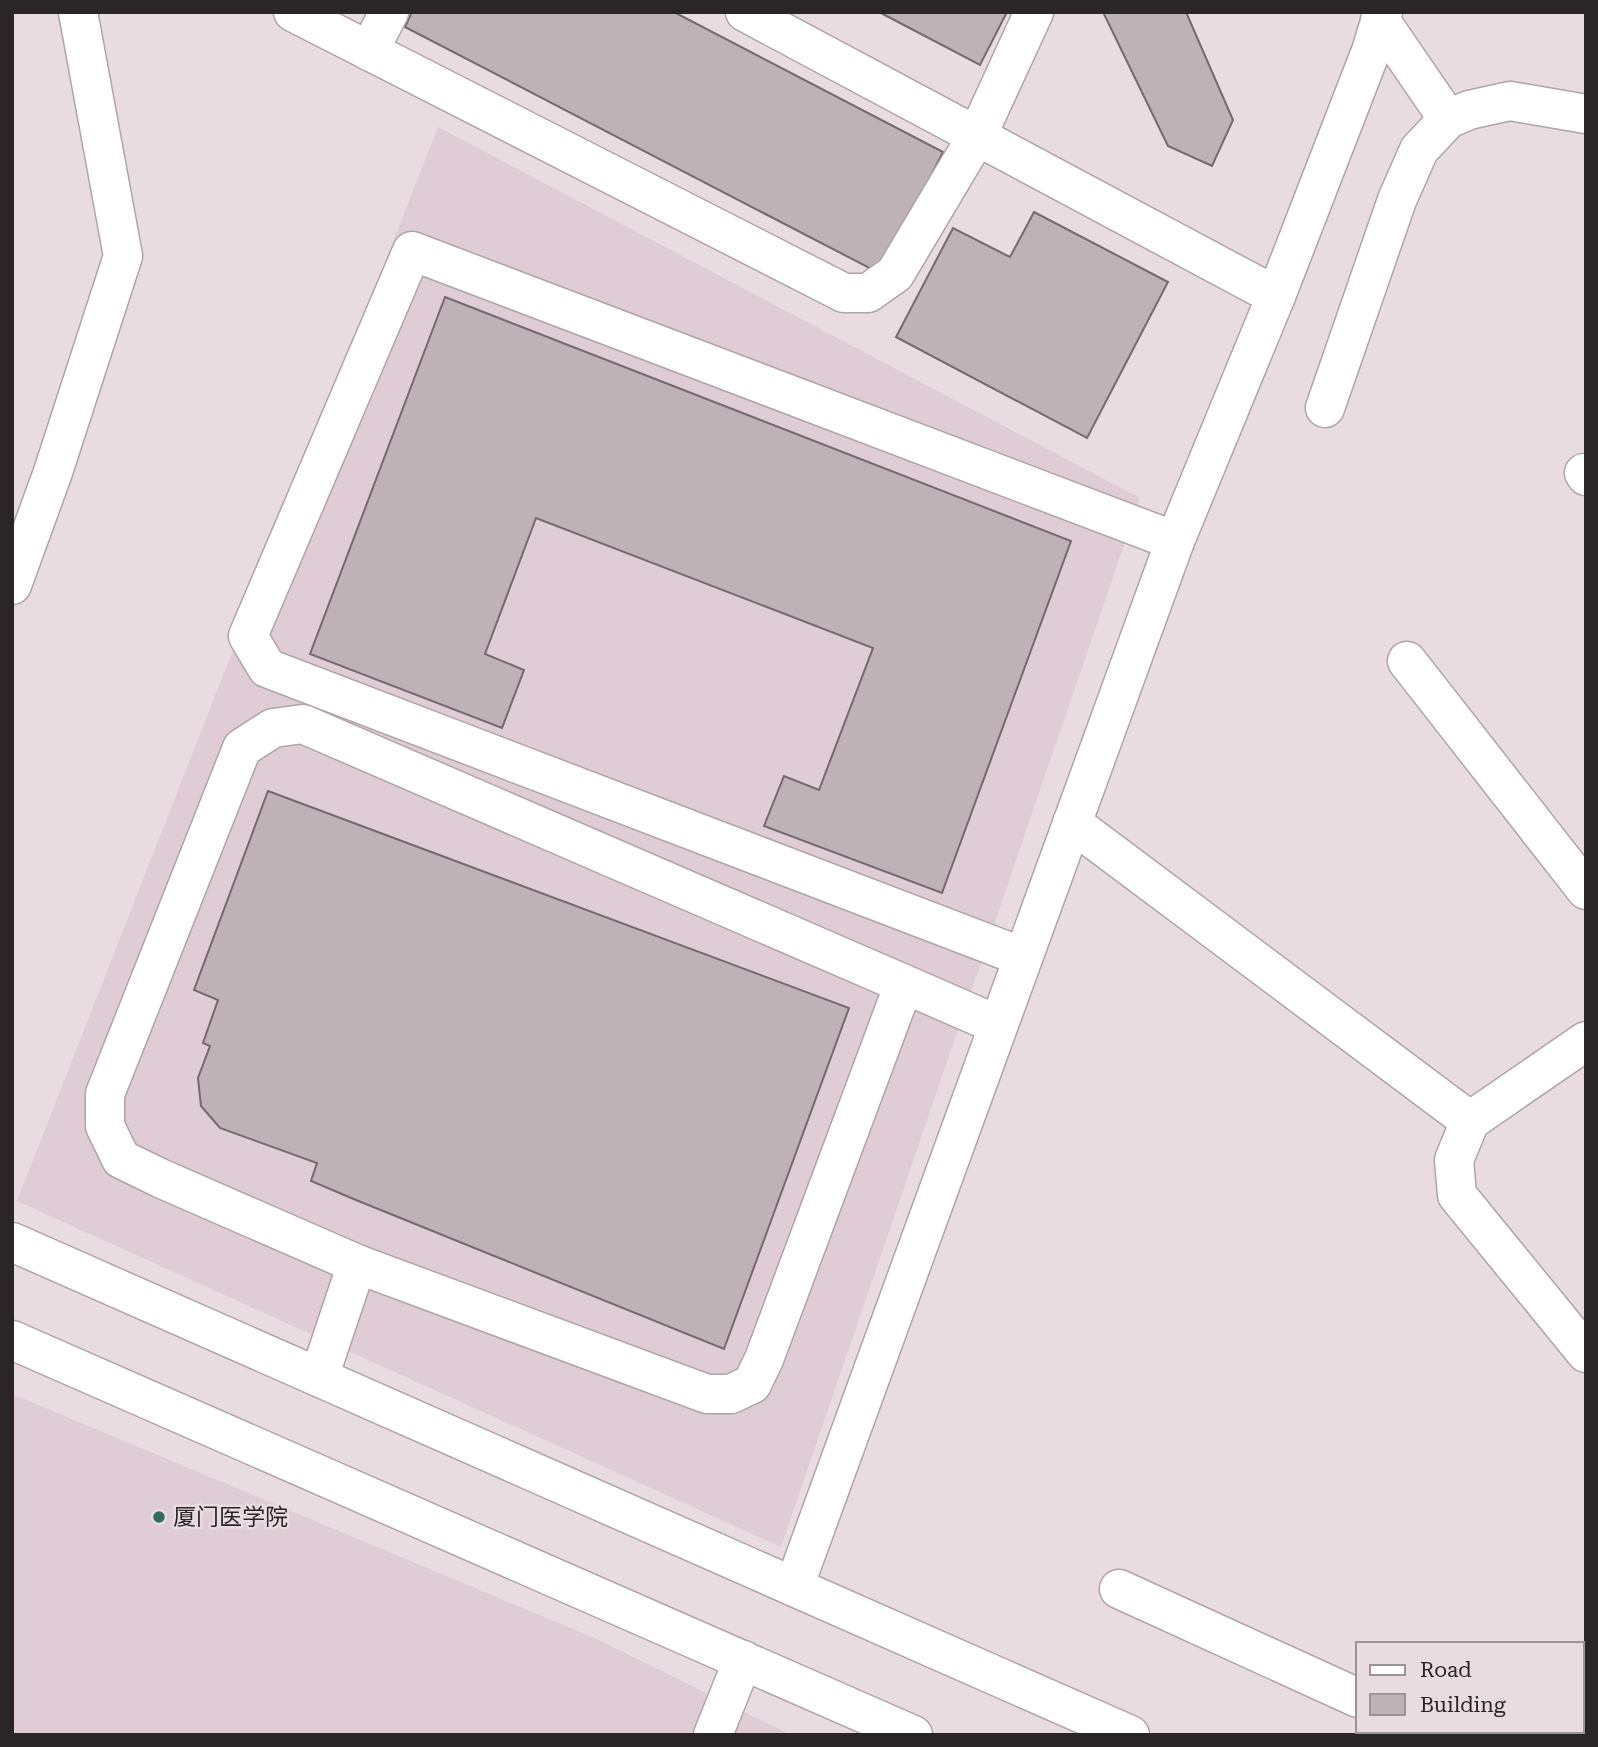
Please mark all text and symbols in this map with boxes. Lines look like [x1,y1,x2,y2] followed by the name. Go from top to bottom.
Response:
[173,1504,288,1531] place label: 厦门医学院
[151,1509,167,1525] marker: 厦门医学院
[1356,1642,1584,1733] legend
[1420,1658,1472,1682] text: Road
[1420,1693,1506,1717] text: Building

